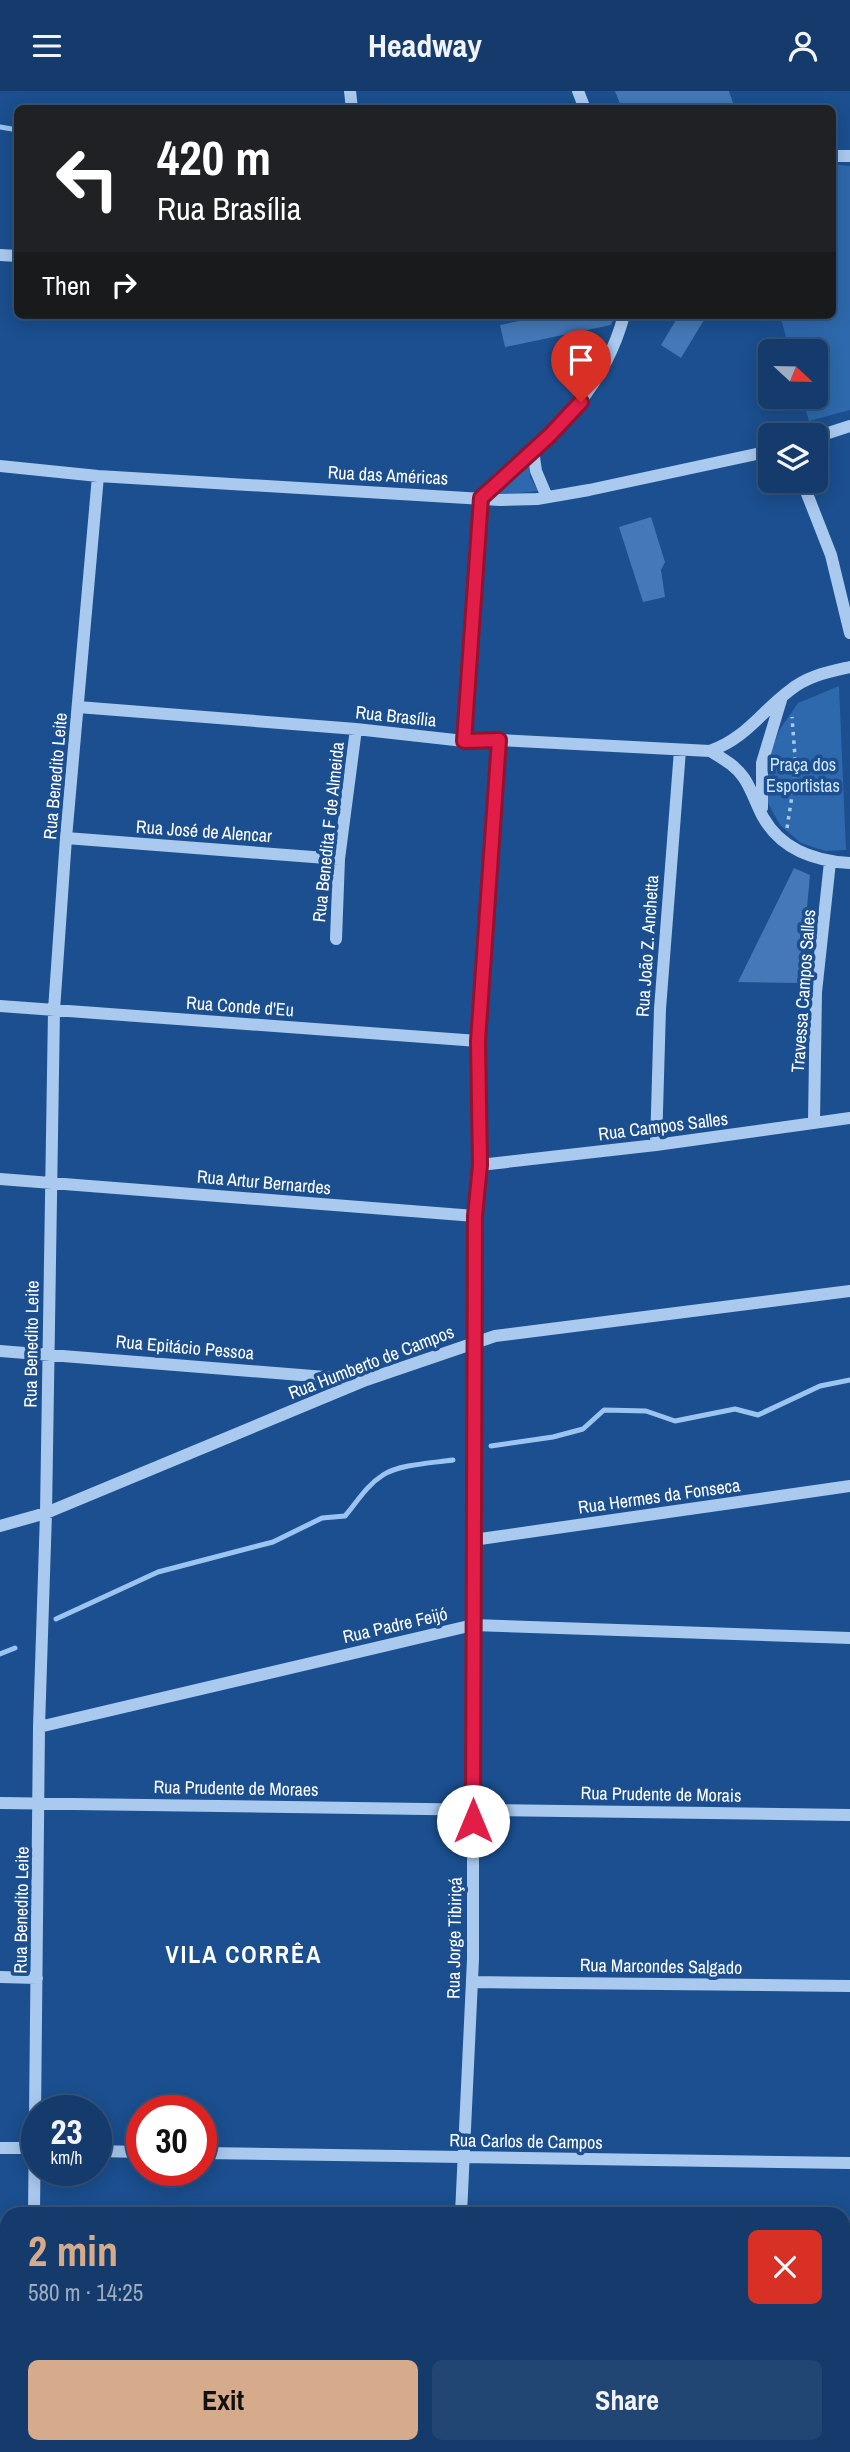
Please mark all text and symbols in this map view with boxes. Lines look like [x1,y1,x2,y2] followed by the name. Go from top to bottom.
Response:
[368,24,482,67] text: Headway
[28,27,66,65] icon: menu
[784,27,822,65] icon: person
[157,124,271,190] text: 420 m
[42,133,133,224] icon: left
[157,187,301,230] text: Rua Brasília
[105,266,143,304] icon: right
[42,268,91,303] text: Then
[551,330,611,402] pin
[758,339,828,409] north arrow
[758,339,828,493] map controls
[562,341,600,379] icon: arrive
[758,423,828,493] button: layers
[327,459,449,491] street label: Rua das Américas
[354,699,438,733] street label: Rua Brasília
[37,712,73,840] street label: Rua Benedito Leite
[306,741,350,923] street label: Rua Benedita F de Almeida
[766,752,840,798] park label: Praça dos Esportistas
[135,814,273,848] street label: Rua José de Alencar
[630,874,664,1018] street label: Rua João Z. Anchetta
[785,909,821,1073] street label: Travessa Campos Salles
[185,990,295,1022] street label: Rua Conde d'Eu
[597,1106,729,1146] street label: Rua Campos Salles
[196,1164,332,1200] street label: Rua Artur Bernardes
[17,1280,45,1408] street label: Rua Benedito Leite
[285,1319,457,1405] street label: Rua Humberto de Campos
[115,1329,255,1365] street label: Rua Epitácio Pessoa
[576,1472,742,1520] street label: Rua Hermes da Fonseca
[340,1601,450,1649] street label: Rua Padre Feijó
[153,1774,319,1802] street label: Rua Prudente de Moraes
[580,1780,742,1808] street label: Rua Prudente de Morais
[436,1784,510,1858] position arrow
[7,1846,35,1974] street label: Rua Benedito Leite
[440,1877,468,1999] street label: Rua Jorge Tibiriçá
[166,1938,322,1970] district label: VILA CORRÊA
[580,1952,742,1980] street label: Rua Marcondes Salgado
[126,2095,217,2186] speed limit sign: 30
[51,2108,82,2155] text: 23
[449,2127,603,2155] street label: Rua Carlos de Campos
[51,2145,83,2170] text: km/h
[28,2223,118,2279] text: 2 min
[748,2230,822,2304] button: close
[28,2277,143,2308] text: 580 m · 14:25
[28,2360,418,2440] button: Exit
[432,2360,822,2440] button: Share

